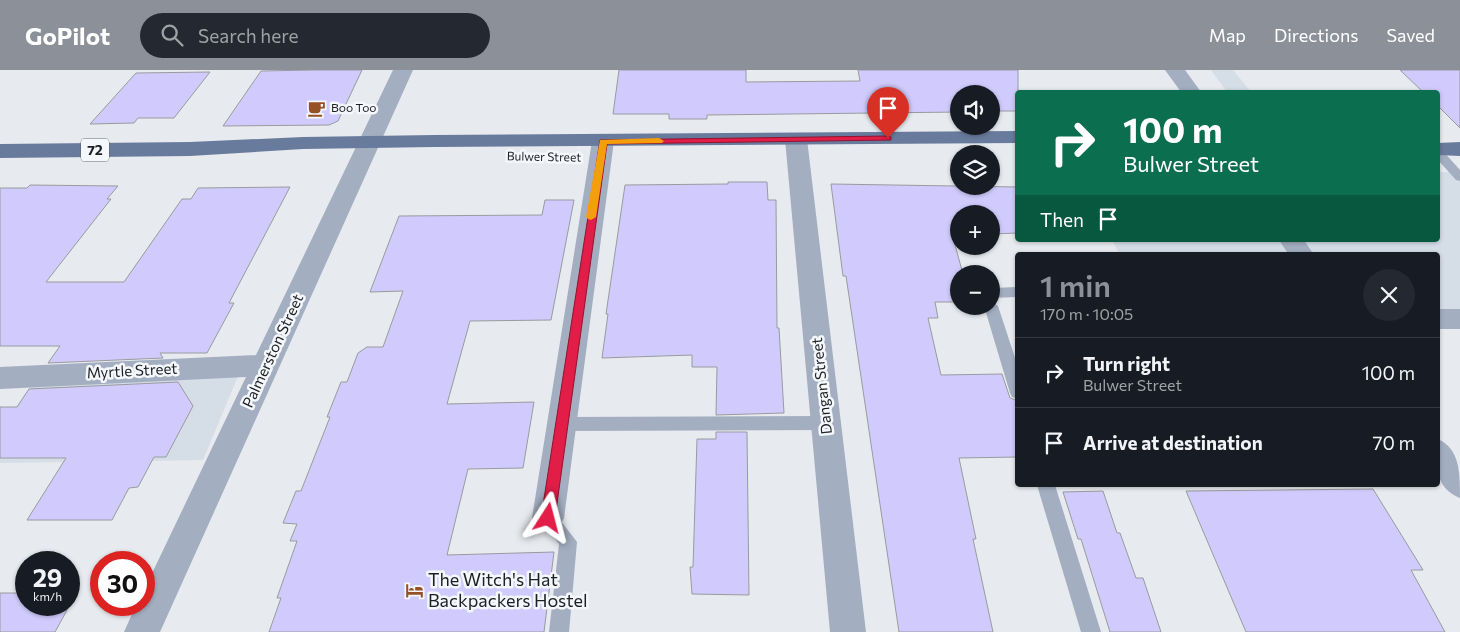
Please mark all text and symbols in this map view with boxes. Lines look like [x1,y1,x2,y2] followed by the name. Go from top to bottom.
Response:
[140,13,490,58] search box
[25,21,110,50] text: GoPilot
[158,21,186,49] icon: search
[198,24,299,47] text: Search here
[1209,24,1246,46] text: Map
[1274,24,1358,46] text: Directions
[1386,24,1435,46] text: Saved
[950,85,1000,315] map controls
[950,85,1000,135] button: sound
[867,87,909,138] pin
[874,94,902,122] icon: arrive
[307,98,327,118] cafe icon: Boo Too
[331,100,377,114] place label: Boo Too
[1123,107,1223,150] text: 100 m
[1040,110,1105,175] icon: right
[81,138,109,162] road number: 72
[950,145,1000,195] button: layers
[507,148,581,164] street label: Bulwer Street
[1123,150,1259,177] text: Bulwer Street
[950,205,1000,255] button: +
[1094,205,1122,233] icon: arrive
[1040,208,1084,231] text: Then
[950,265,1000,315] button: −
[1040,266,1111,303] text: 1 min
[1363,269,1415,321] button: close
[238,291,306,410] street label: Palmerston Street
[1040,304,1133,323] text: 170 m · 10:05
[807,337,835,435] street label: Dangan Street
[1083,352,1170,375] text: Turn right
[86,359,178,381] street label: Myrtle Street
[1040,359,1068,387] icon: right
[1362,361,1415,384] text: 100 m
[1083,375,1182,394] text: Bulwer Street
[1040,429,1068,457] icon: arrive
[1083,431,1263,454] text: Arrive at destination
[1372,431,1415,454] text: 70 m
[521,491,573,543] position arrow
[90,551,155,616] speed limit sign: 30
[33,562,62,592] text: 29
[428,568,588,611] place label: The Witch's Hat Backpackers Hostel
[404,580,424,600] hotel icon: The Witch's Hat Backpackers Hostel
[33,589,62,603] text: km/h

